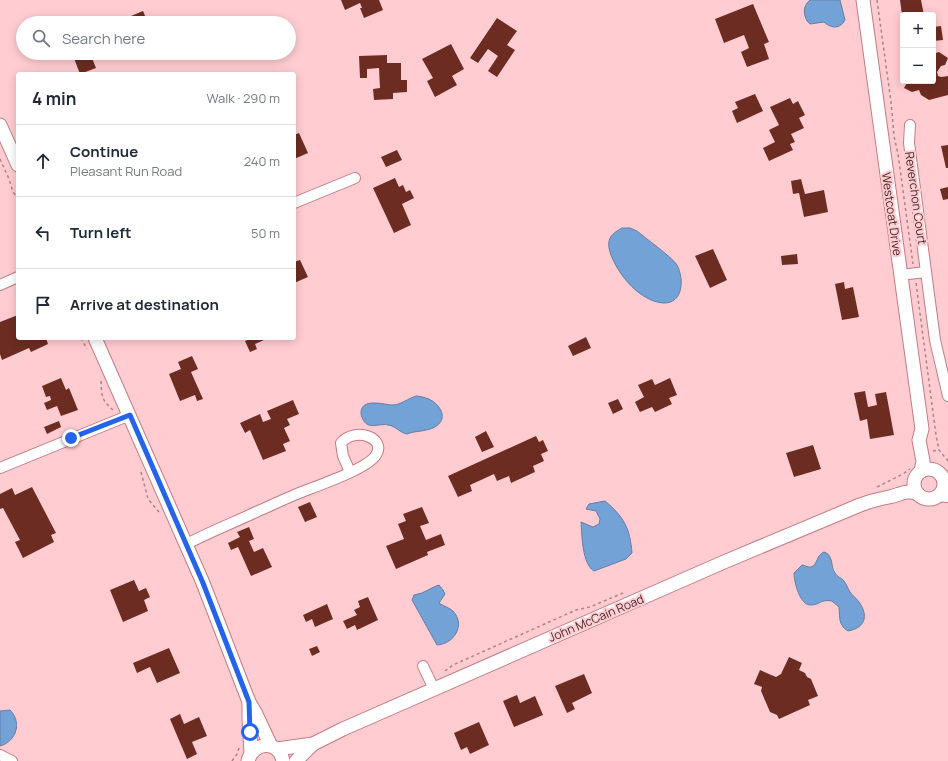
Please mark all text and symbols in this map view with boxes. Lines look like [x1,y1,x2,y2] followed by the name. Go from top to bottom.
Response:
[900,12,936,84] map controls
[900,12,936,48] button: +
[16,16,296,60] search box
[30,27,52,49] icon: search
[62,28,145,49] text: Search here
[900,48,936,84] button: −
[32,87,76,110] text: 4 min
[207,89,280,107] text: Walk · 290 m
[70,141,138,162] text: Continue
[32,150,54,172] icon: ahead
[901,150,931,246] street label: Reverchon Court
[244,152,280,170] text: 240 m
[70,162,182,180] text: Pleasant Run Road
[878,171,906,257] street label: Westcoat Drive
[32,222,54,244] icon: left
[70,222,132,243] text: Turn left
[251,224,280,242] text: 50 m
[32,294,54,316] icon: arrive
[70,294,219,315] text: Arrive at destination
[62,429,80,447] route end
[546,590,646,646] street label: John McCain Road
[241,723,259,741] route start

